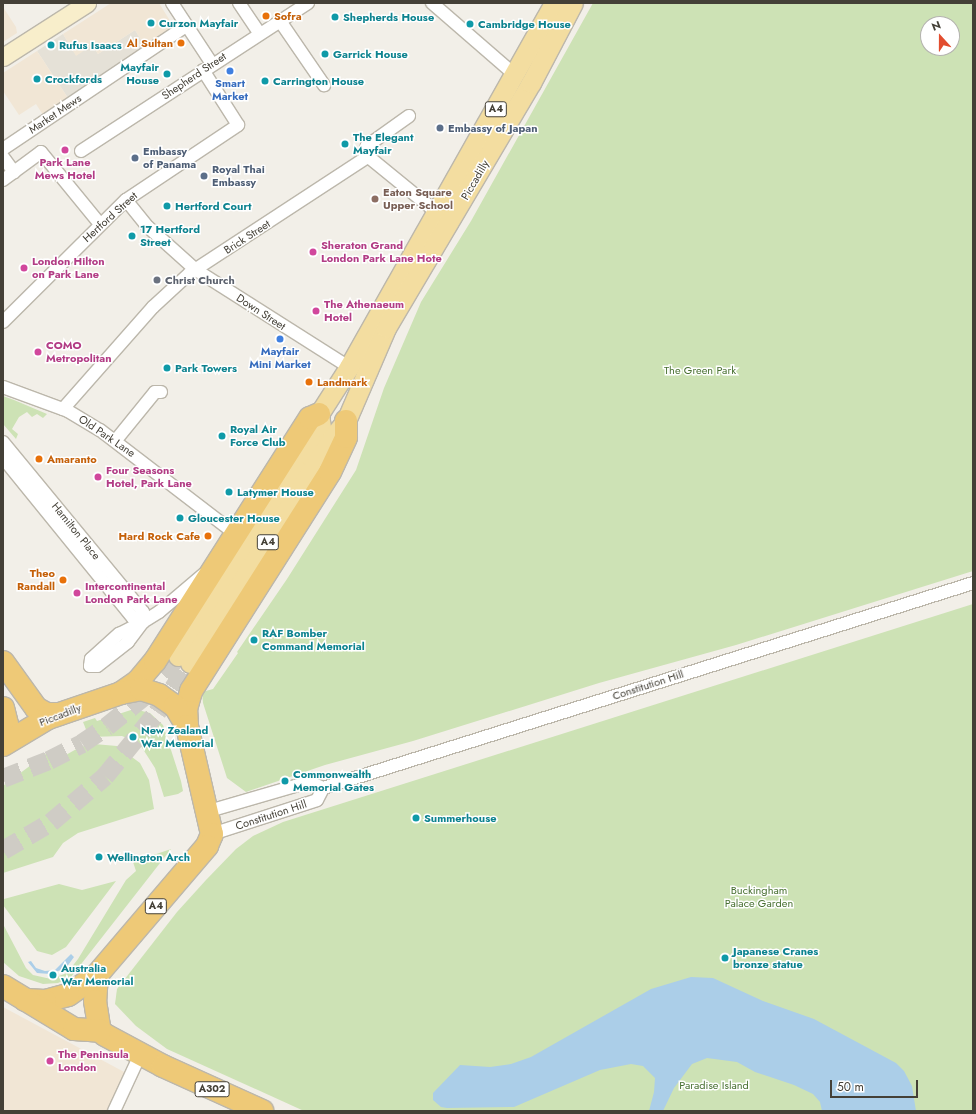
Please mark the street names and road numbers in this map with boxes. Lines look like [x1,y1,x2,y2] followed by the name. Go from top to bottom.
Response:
[159,50,229,102] street label: Shepherd Street
[26,92,84,136] street label: Market Mews
[484,101,508,117] road number: A4
[458,158,492,202] street label: Piccadilly
[80,189,140,245] street label: Hertford Street
[221,217,273,257] street label: Brick Street
[234,291,288,333] street label: Down Street
[76,412,138,460] street label: Old Park Lane
[49,500,103,562] street label: Hamilton Place
[256,534,280,550] road number: A4
[611,667,685,703] street label: Constitution Hill
[37,701,83,729] street label: Piccadilly
[234,797,308,833] street label: Constitution Hill
[144,898,168,914] road number: A4
[194,1081,230,1097] road number: A302

